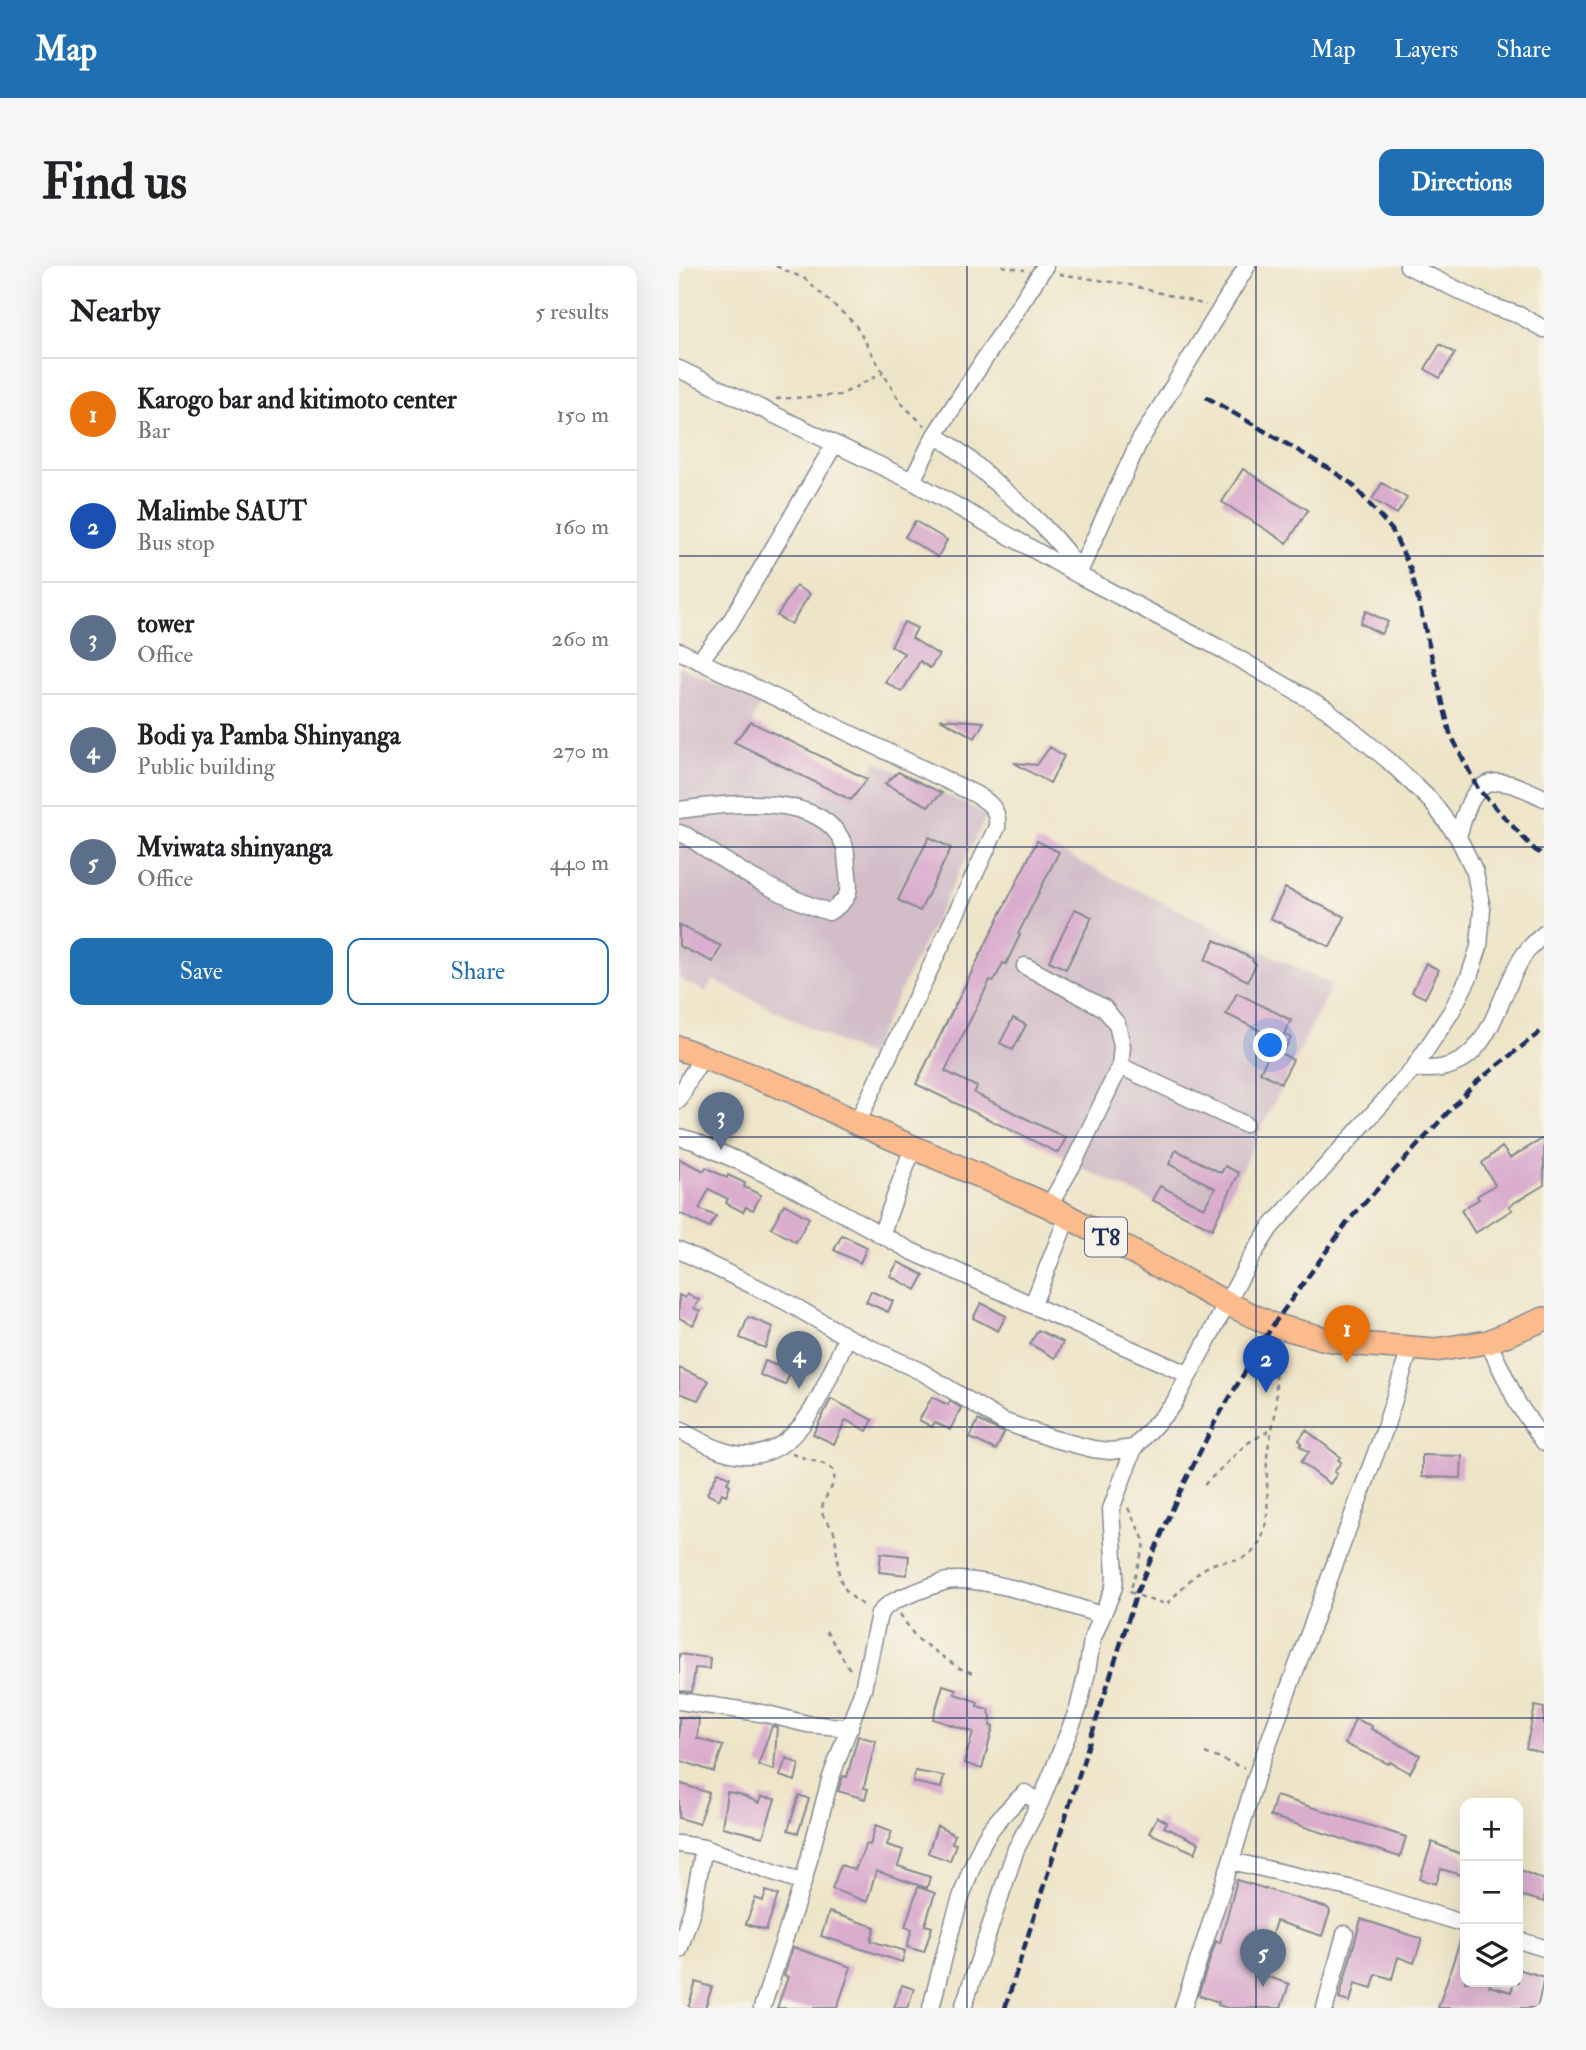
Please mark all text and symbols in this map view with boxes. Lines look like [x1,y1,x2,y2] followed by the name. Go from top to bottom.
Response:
[35,29,97,70] text: Map
[1311,34,1356,65] text: Map
[1394,34,1458,65] text: Layers
[1496,34,1551,65] text: Share
[1379,149,1544,216] button: Directions
[42,152,187,213] text: Find us
[70,293,160,330] text: Nearby
[535,297,609,326] text: 5 results
[137,384,457,416] text: Karogo bar and kitimoto center
[89,400,97,429] text: 1
[556,400,609,429] text: 150 m
[137,416,170,445] text: Bar
[137,496,307,528] text: Malimbe SAUT
[87,512,99,541] text: 2
[555,512,609,541] text: 160 m
[137,528,215,557] text: Bus stop
[137,608,194,640] text: tower
[89,624,97,653] text: 3
[551,624,609,653] text: 260 m
[137,640,193,669] text: Office
[137,720,401,752] text: Bodi ya Pamba Shinyanga
[87,736,99,765] text: 4
[552,736,609,765] text: 270 m
[137,752,275,781] text: Public building
[137,832,332,864] text: Mviwata shinyanga
[88,848,98,877] text: 5
[550,848,609,877] text: 440 m
[137,864,193,893] text: Office
[70,938,333,1005] button: Save
[347,938,609,1005] button: Share
[1253,1028,1287,1062] your location
[698,1092,744,1150] pin: 3
[1085,1218,1127,1256] road number: T8
[1324,1305,1370,1363] pin: 1
[776,1331,822,1389] pin: 4
[1243,1335,1289,1393] pin: 2
[1460,1798,1523,1987] map controls
[1460,1798,1523,1861] button: +
[1460,1861,1523,1924] button: −
[1460,1924,1523,1987] button: layers
[1240,1929,1286,1987] pin: 5

